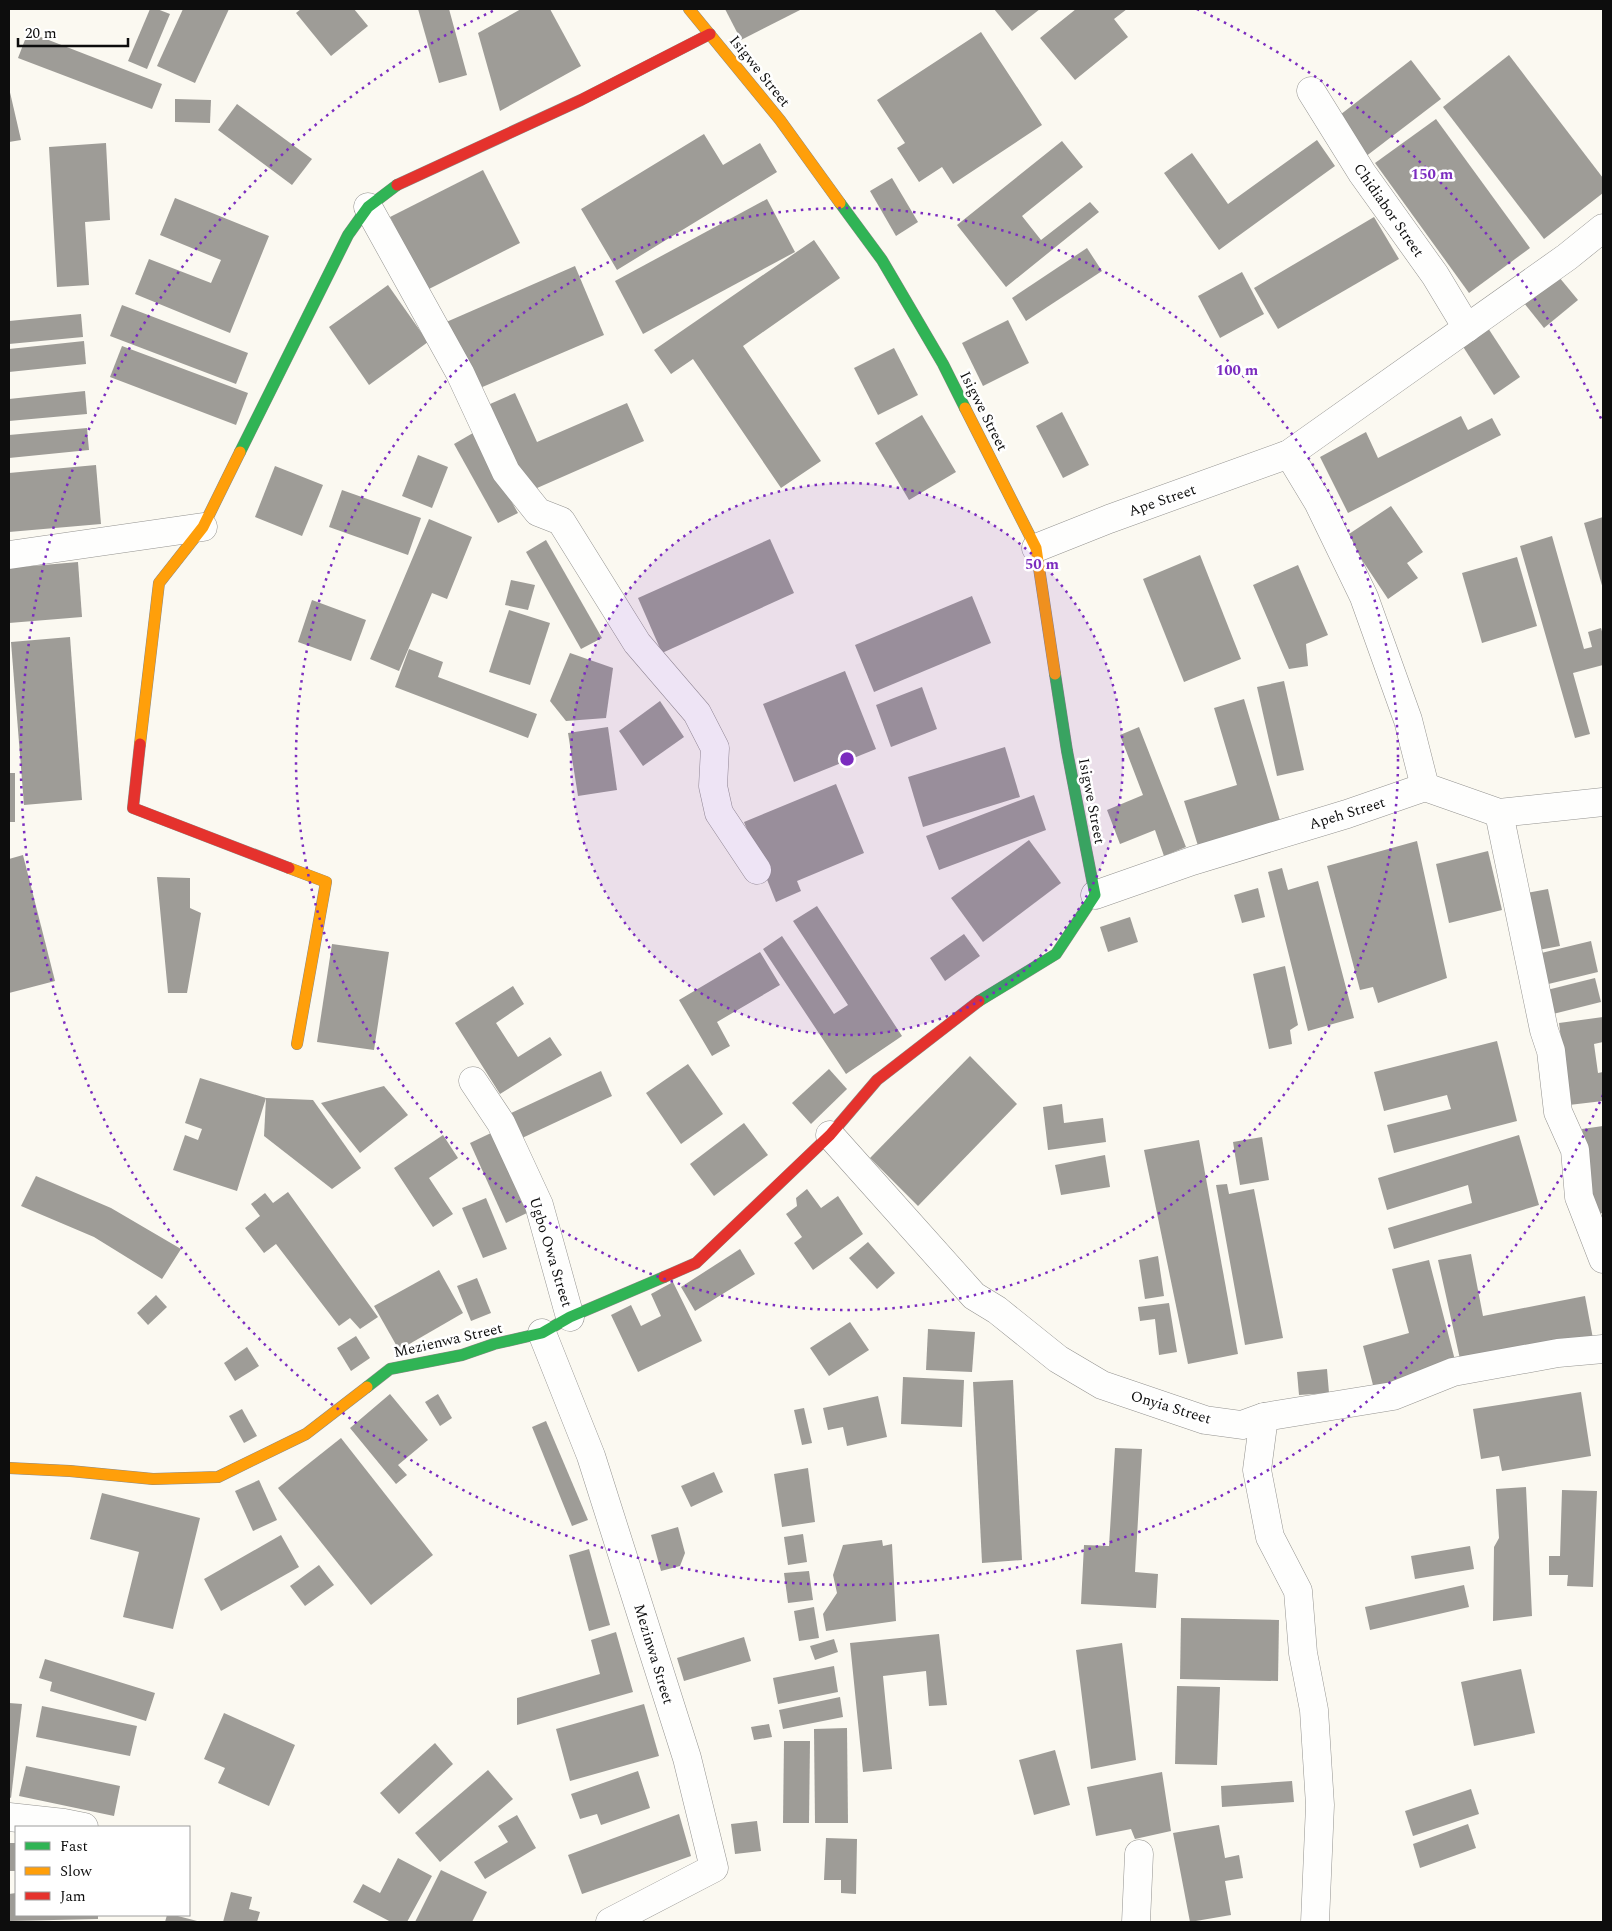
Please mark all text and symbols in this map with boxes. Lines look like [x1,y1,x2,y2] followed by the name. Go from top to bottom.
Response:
[18,15,128,47] scale bar
[25,22,57,45] text: 20 m
[723,30,796,112] street label: Isigwe Street
[1348,159,1430,262] street label: Chidiabor Street
[1411,163,1454,186] text: 150 m
[1216,359,1259,382] text: 100 m
[954,367,1014,455] street label: Isigwe Street
[1125,478,1199,523] street label: Ape Street
[1025,553,1060,576] text: 50 m
[838,750,856,768] centre of rings
[1072,756,1111,846] street label: Isigwe Street
[1306,791,1388,836] street label: Apeh Street
[523,1194,578,1310] street label: Ugbo Owa Street
[391,1317,505,1364] street label: Mezienwa Street
[1128,1384,1214,1431] street label: Onyia Street
[627,1601,680,1707] street label: Mezinwa Street
[15,1826,190,1916] legend
[60,1835,88,1858] text: Fast
[60,1860,92,1883] text: Slow
[60,1885,86,1908] text: Jam

